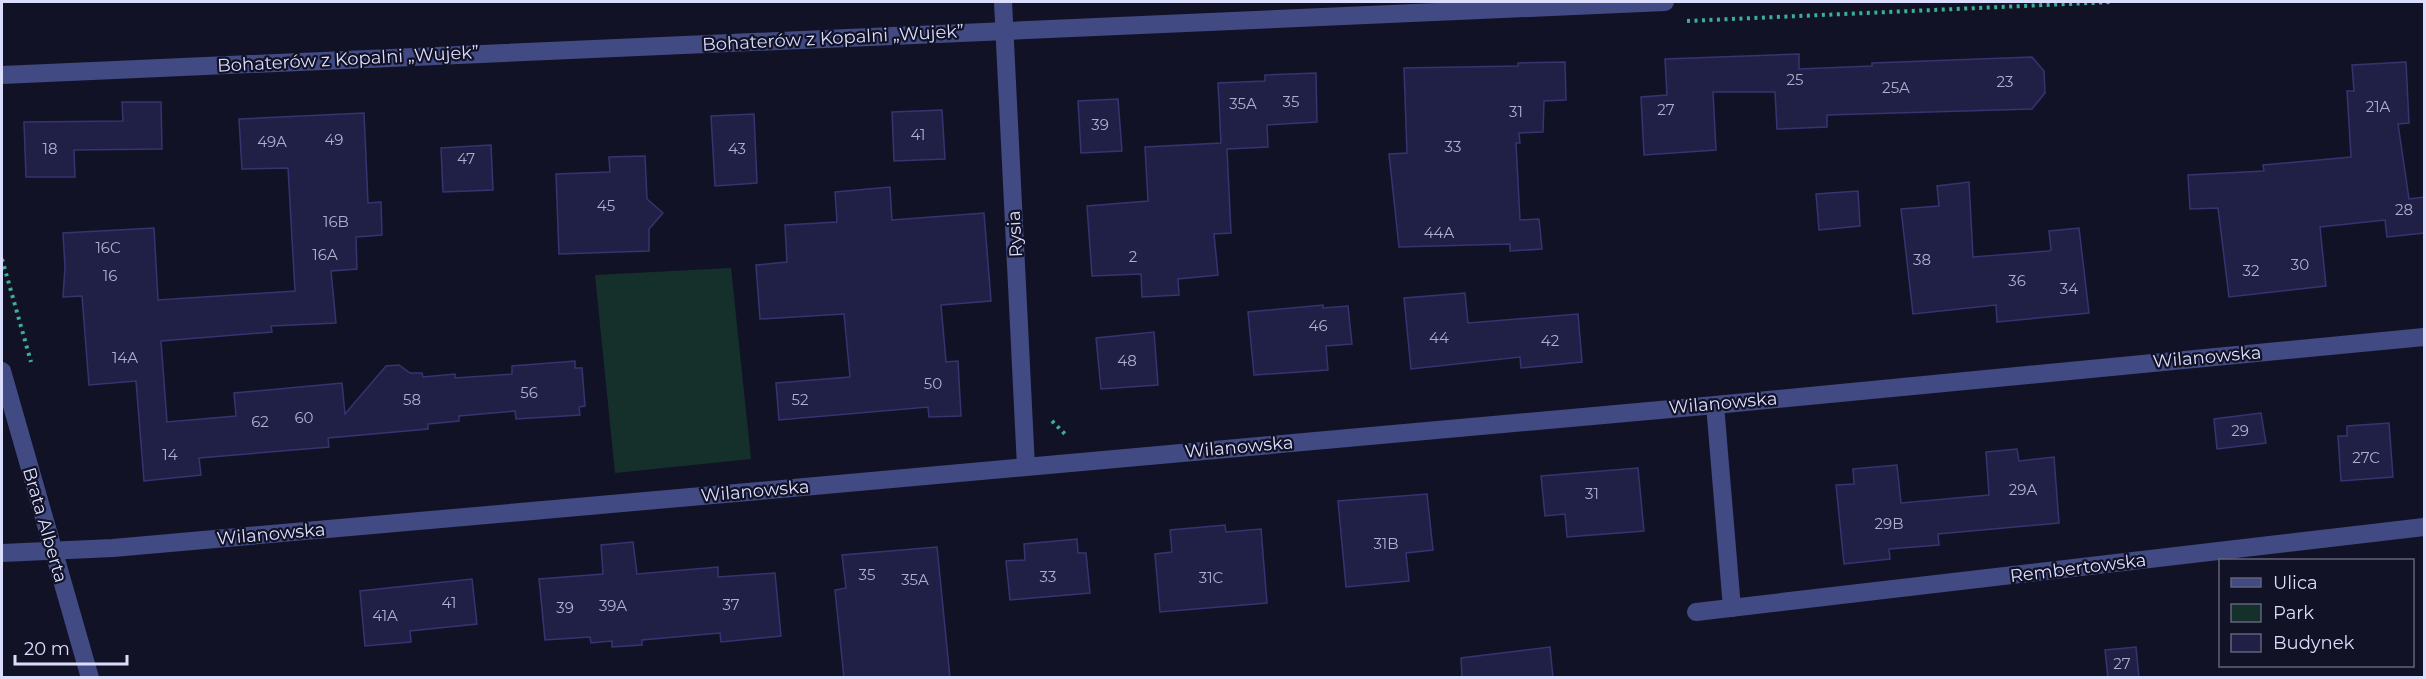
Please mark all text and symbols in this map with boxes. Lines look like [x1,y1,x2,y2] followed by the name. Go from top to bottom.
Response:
[702,20,964,56] street label: Bohaterów z Kopalni „Wujek”
[217,41,479,77] street label: Bohaterów z Kopalni „Wujek”
[1786,70,1804,89] house number: 25
[1997,72,2013,91] house number: 23
[1882,78,1910,97] house number: 25A
[1283,92,1299,111] house number: 35
[1229,94,1257,113] house number: 35A
[2366,97,2391,116] house number: 21A
[1657,100,1675,119] house number: 27
[1509,102,1523,121] house number: 31
[1091,115,1109,134] house number: 39
[911,125,925,144] house number: 41
[325,130,343,149] house number: 49
[257,132,287,151] house number: 49A
[1445,137,1461,156] house number: 33
[43,139,58,158] house number: 18
[728,139,746,158] house number: 43
[457,149,475,168] house number: 47
[597,196,615,215] house number: 45
[2395,200,2413,219] house number: 28
[1003,210,1027,258] street label: Rysia
[323,212,349,231] house number: 16B
[1424,223,1455,242] house number: 44A
[95,238,121,257] house number: 16C
[312,245,338,264] house number: 16A
[1129,247,1137,266] house number: 2
[1913,250,1931,269] house number: 38
[2291,255,2309,274] house number: 30
[2243,261,2259,280] house number: 32
[103,266,117,285] house number: 16
[2008,271,2026,290] house number: 36
[2060,279,2078,298] house number: 34
[1308,316,1328,335] house number: 46
[1429,328,1449,347] house number: 44
[1541,331,1559,350] house number: 42
[2152,341,2262,373] street label: Wilanowska
[112,348,138,367] house number: 14A
[1117,351,1137,370] house number: 48
[924,374,942,393] house number: 50
[520,383,538,402] house number: 56
[1668,387,1778,419] street label: Wilanowska
[403,390,421,409] house number: 58
[792,390,808,409] house number: 52
[294,408,314,427] house number: 60
[251,412,269,431] house number: 62
[2231,421,2249,440] house number: 29
[1184,431,1294,463] street label: Wilanowska
[162,445,178,464] house number: 14
[2352,448,2380,467] house number: 27C
[18,465,72,585] street label: Brata Alberta
[700,475,810,507] street label: Wilanowska
[2009,480,2037,499] house number: 29A
[1585,484,1599,503] house number: 31
[1875,514,1903,533] house number: 29B
[216,518,326,550] street label: Wilanowska
[1373,534,1399,553] house number: 31B
[2009,549,2147,587] street label: Rembertowska
[2219,559,2414,667] legend
[859,565,875,584] house number: 35
[1040,567,1056,586] house number: 33
[1199,568,1224,587] house number: 31C
[901,570,929,589] house number: 35A
[2273,572,2318,594] text: Ulica
[442,593,456,612] house number: 41
[722,595,740,614] house number: 37
[599,596,627,615] house number: 39A
[556,598,574,617] house number: 39
[2273,602,2314,624] text: Park
[372,606,398,625] house number: 41A
[15,628,128,666] scale bar
[2273,632,2355,654] text: Budynek
[24,638,70,660] text: 20 m
[2113,654,2131,673] house number: 27

